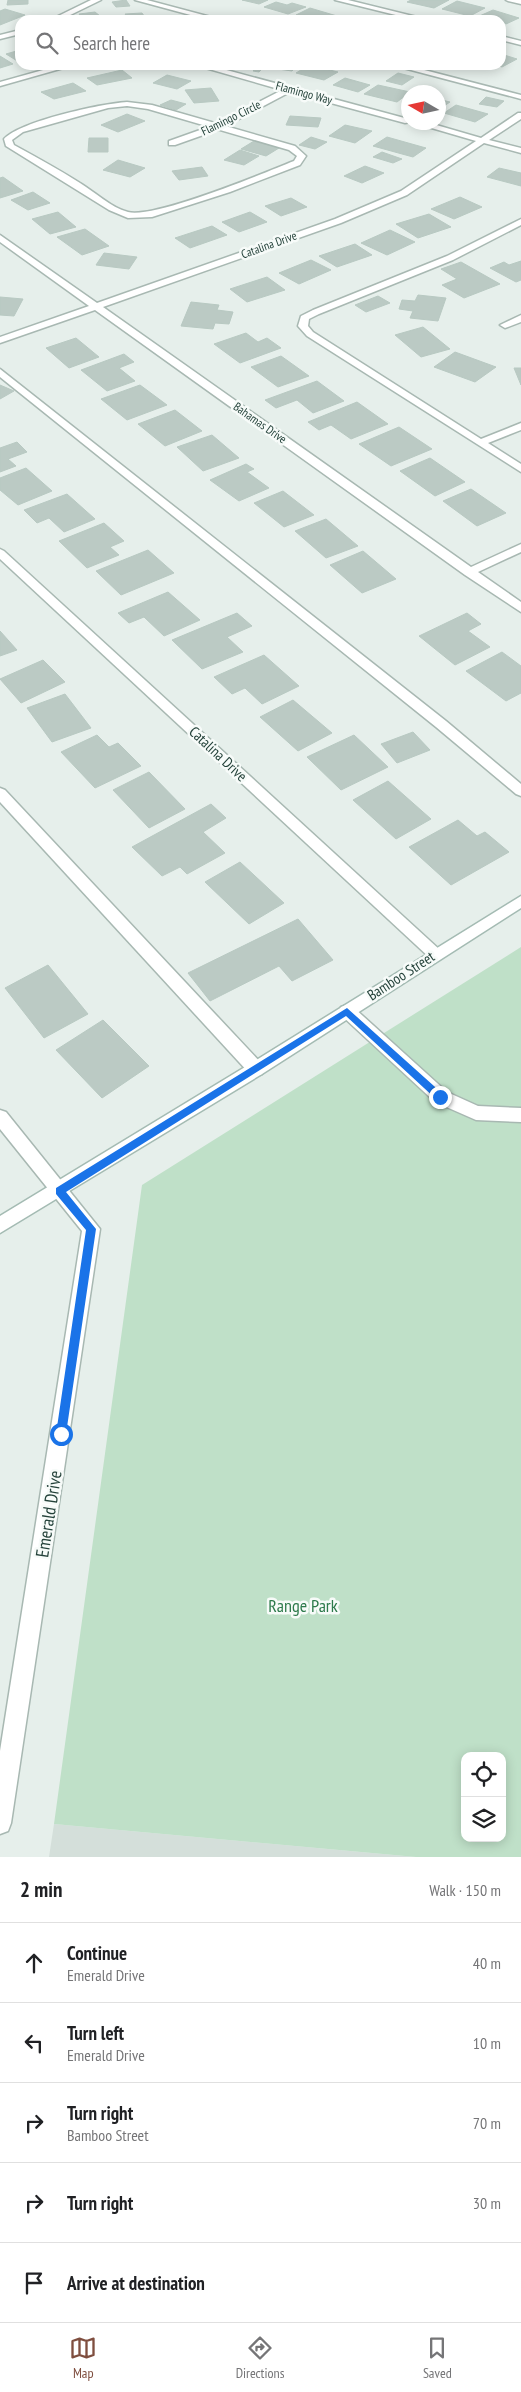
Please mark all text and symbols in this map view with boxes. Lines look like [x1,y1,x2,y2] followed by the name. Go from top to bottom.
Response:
[15,15,506,70] search box
[33,29,61,57] icon: search
[73,31,150,55] text: Search here
[274,78,335,107] street label: Flamingo Way
[401,85,446,130] north arrow
[198,97,263,138] street label: Flamingo Circle
[239,228,299,262] street label: Catalina Drive
[231,399,290,446] street label: Bahamas Drive
[185,722,251,785] street label: Catalina Drive
[363,947,438,1004] street label: Bamboo Street
[429,1086,452,1109] route end
[50,1423,73,1446] route start
[30,1469,67,1559] street label: Emerald Drive
[268,1594,338,1617] park label: Range Park
[461,1752,506,1842] map controls
[461,1752,506,1797] button: locate
[461,1797,506,1842] button: layers
[20,1876,62,1903] text: 2 min
[429,1880,501,1900] text: Walk · 150 m
[67,1941,127,1965] text: Continue
[20,1949,48,1977] icon: ahead
[473,1953,501,1973] text: 40 m
[67,1965,145,1985] text: Emerald Drive
[67,2021,124,2045] text: Turn left
[20,2029,48,2057] icon: left
[473,2033,501,2053] text: 10 m
[67,2045,145,2065] text: Emerald Drive
[67,2101,133,2125] text: Turn right
[20,2109,48,2137] icon: right
[473,2113,501,2133] text: 70 m
[67,2125,149,2145] text: Bamboo Street
[20,2189,48,2217] icon: right
[67,2191,133,2215] text: Turn right
[473,2193,501,2213] text: 30 m
[20,2269,48,2297] icon: arrive
[67,2271,205,2295] text: Arrive at destination
[69,2334,97,2382] tab: Map
[236,2334,284,2382] tab: Directions
[423,2334,452,2382] tab: Saved

